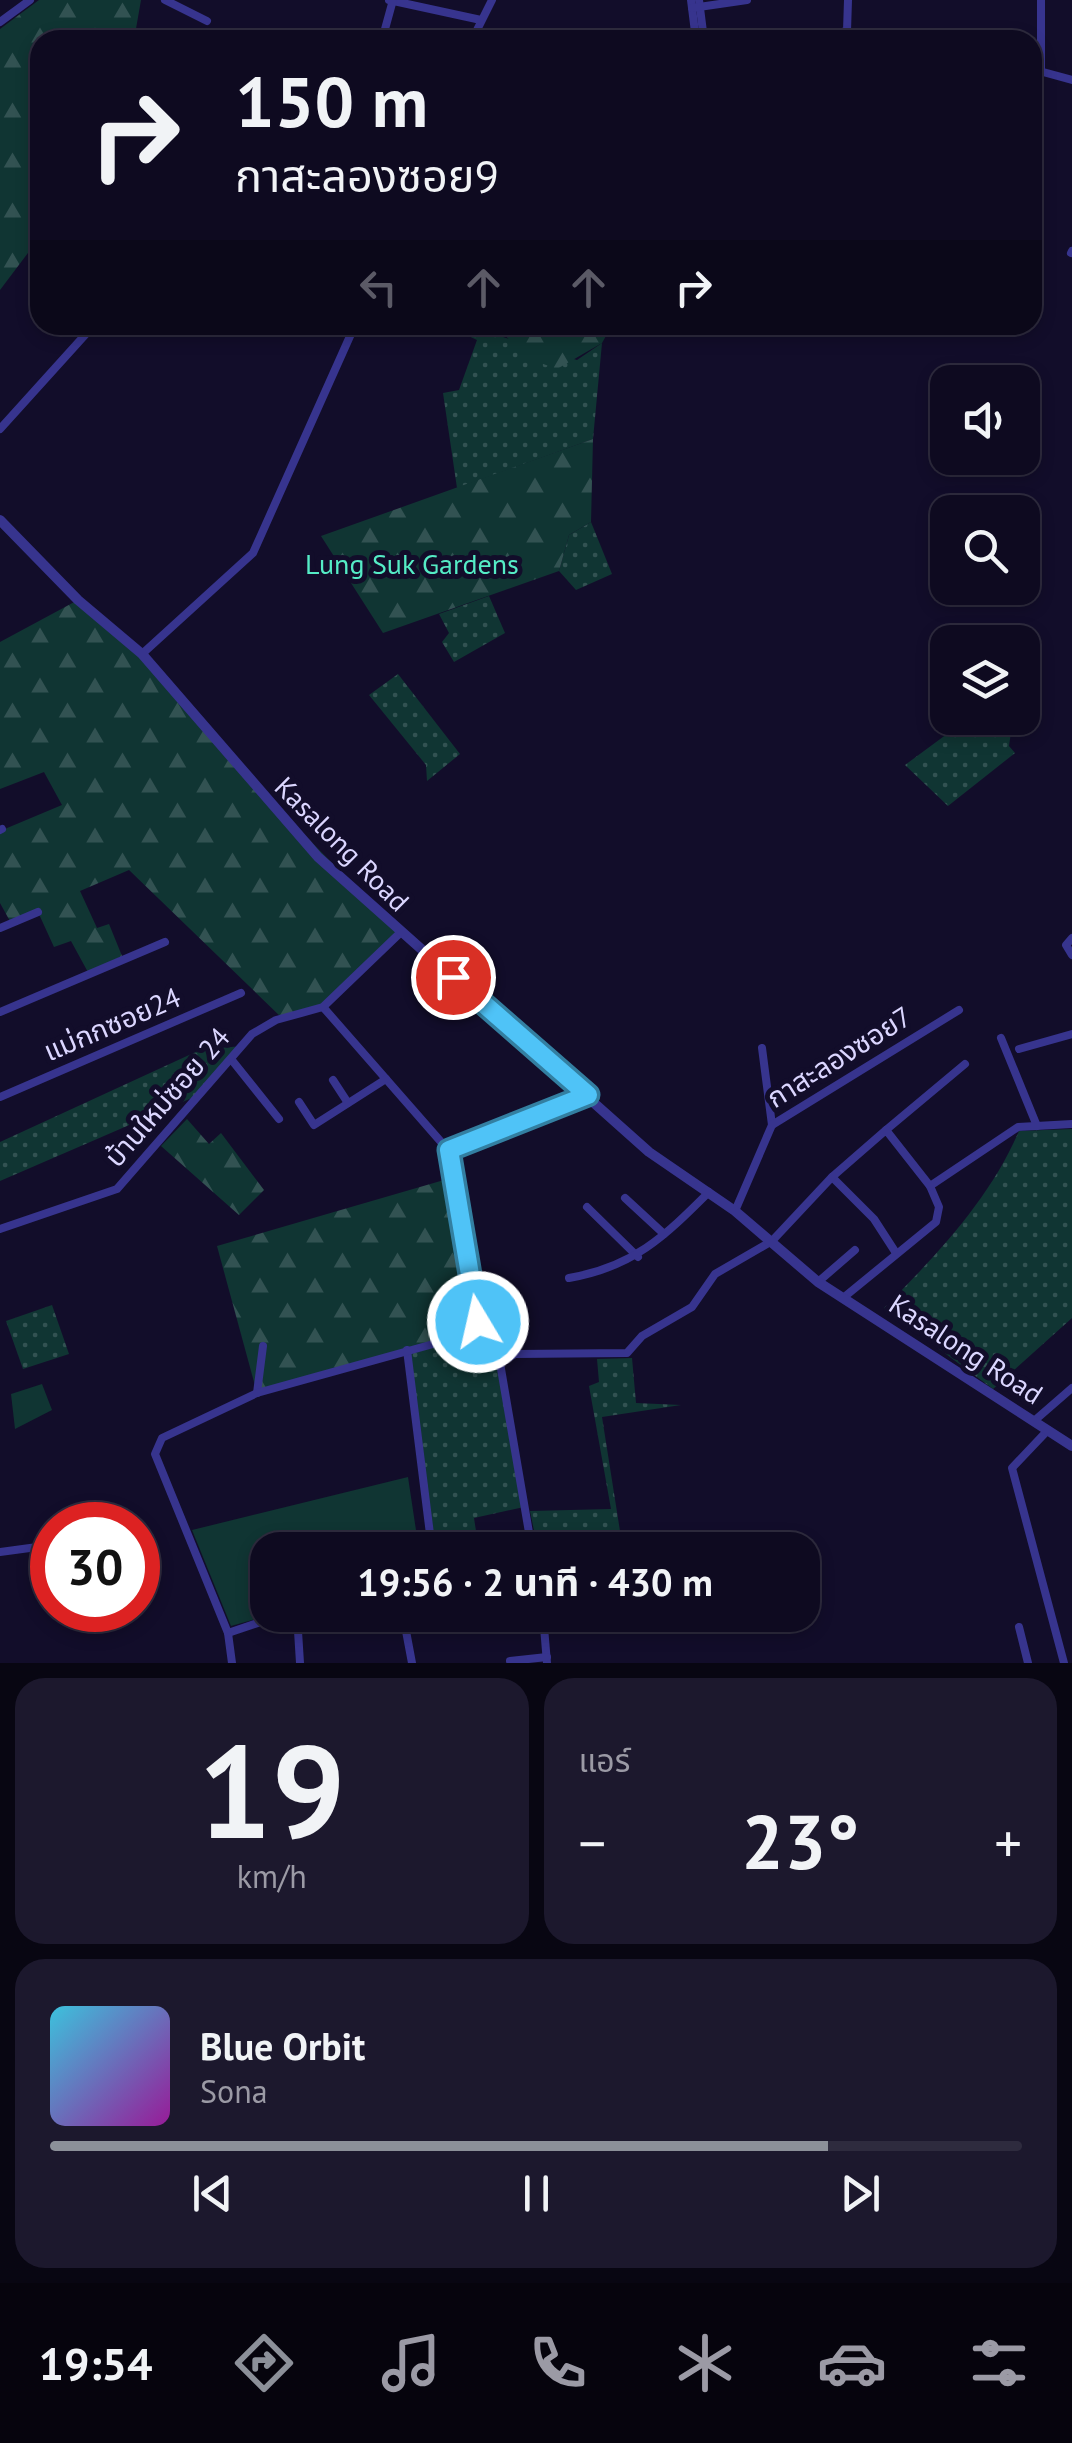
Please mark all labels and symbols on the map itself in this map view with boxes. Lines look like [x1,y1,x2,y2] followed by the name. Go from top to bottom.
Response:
[305,545,519,582] park label: Lung Suk Gardens
[267,768,418,919] street label: Kasalong Road
[411,935,496,1020] pin
[38,978,186,1069] street label: แม่กกซอย24
[759,997,918,1116] street label: กาสะลองซอย7
[96,1019,237,1174] street label: บ้านใหม่ซอย 24
[426,1270,530,1374] position arrow
[882,1285,1050,1412] street label: Kasalong Road
[30,1502,160,1632] speed limit sign: 30

